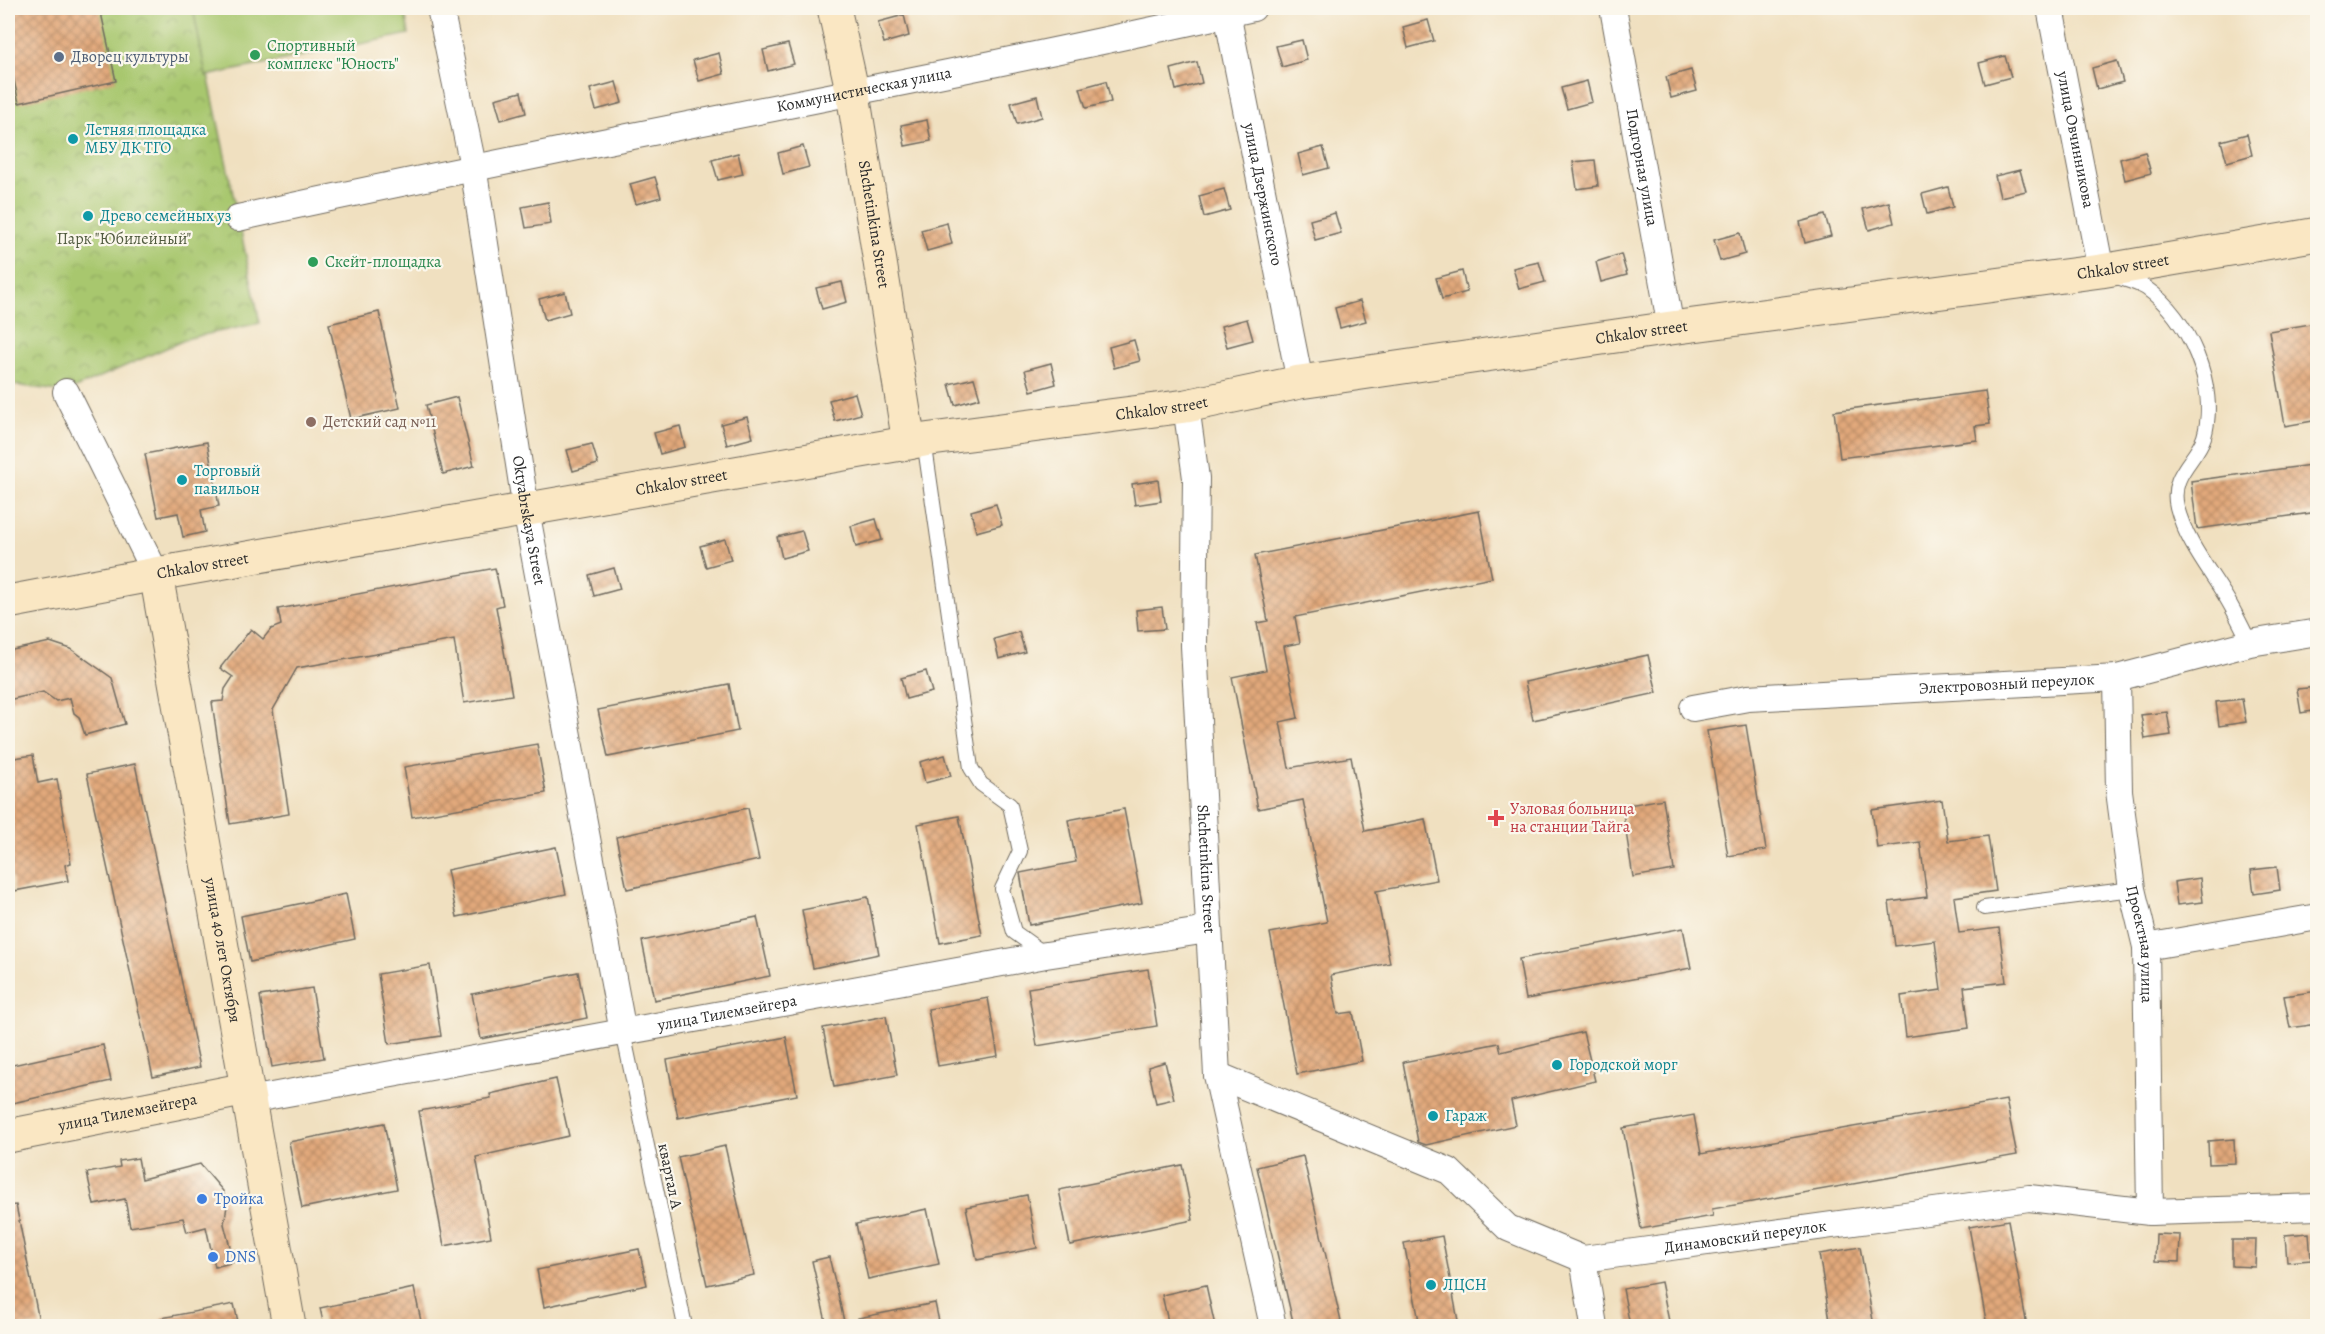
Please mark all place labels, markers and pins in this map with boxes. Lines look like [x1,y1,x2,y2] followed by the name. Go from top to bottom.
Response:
[267,35,399,75] place label: Спортивный комплекс "Юность"
[71,46,189,68] place label: Дворец культуры
[248,48,262,62] marker: Спортивный комплекс "Юность"
[52,50,66,64] marker: Дворец культуры
[85,119,207,159] place label: Летняя площадка МБУ ДК ТГО
[66,132,80,146] marker: Летняя площадка МБУ ДК ТГО
[100,205,231,227] place label: Древо семейных уз
[81,209,95,223] marker: Древо семейных уз
[325,251,442,273] place label: Скейт-площадка
[306,255,320,269] marker: Скейт-площадка
[323,411,437,433] place label: Детский сад №11
[304,415,318,429] marker: Детский сад №11
[194,460,261,500] place label: Торговый павильон
[175,473,189,487] marker: Торговый павильон
[1510,798,1635,838] place label: Узловая больница на станции Тайга
[1487,809,1505,827] marker: Узловая больница на станции Тайга
[1569,1054,1678,1076] place label: Городской морг
[1550,1058,1564,1072] marker: Городской морг
[1445,1105,1487,1127] place label: Гараж
[1426,1109,1440,1123] marker: Гараж
[214,1188,264,1210] place label: Тройка
[195,1192,209,1206] marker: Тройка
[225,1246,256,1268] place label: DNS
[206,1250,220,1264] marker: DNS
[1443,1274,1487,1296] place label: ЛЦСН
[1424,1278,1438,1292] marker: ЛЦСН

